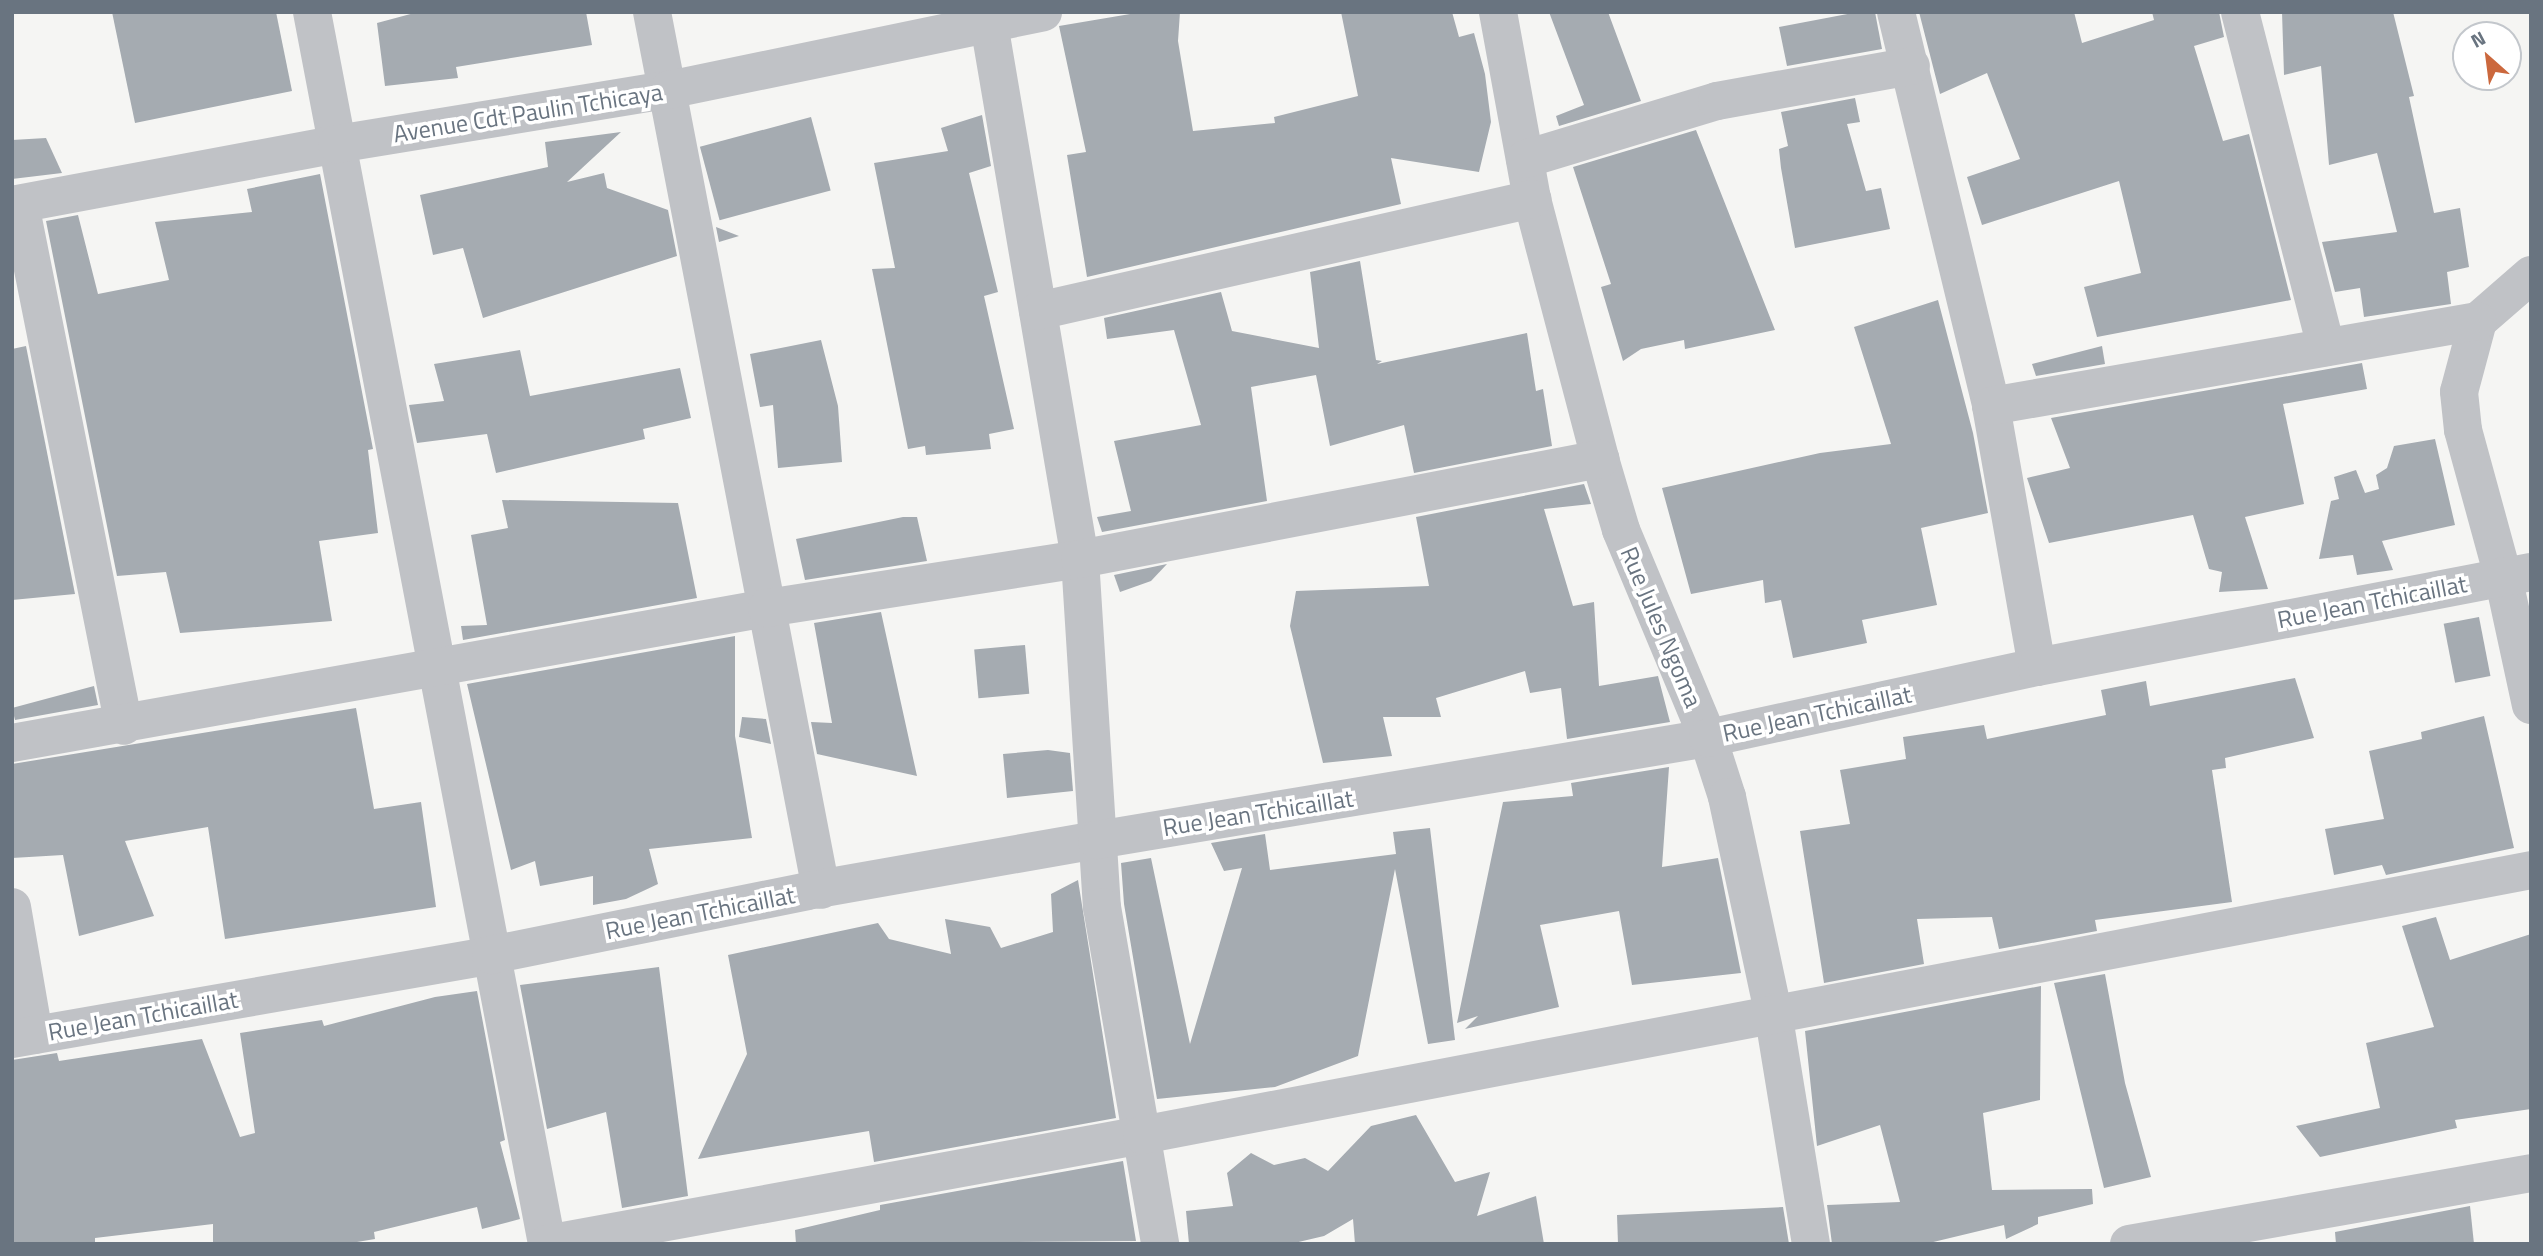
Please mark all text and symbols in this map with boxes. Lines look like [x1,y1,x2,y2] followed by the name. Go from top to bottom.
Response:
[2452,21,2522,91] north arrow
[2465,23,2490,55] text: N
[391,77,665,149] street label: Avenue Cdt Paulin Tchicaya
[1614,542,1708,712] street label: Rue Jules Ngoma
[2275,570,2469,634] street label: Rue Jean Tchicaillat
[1720,680,1914,748] street label: Rue Jean Tchicaillat
[1161,784,1355,842] street label: Rue Jean Tchicaillat
[603,881,797,945] street label: Rue Jean Tchicaillat
[46,985,240,1047] street label: Rue Jean Tchicaillat

